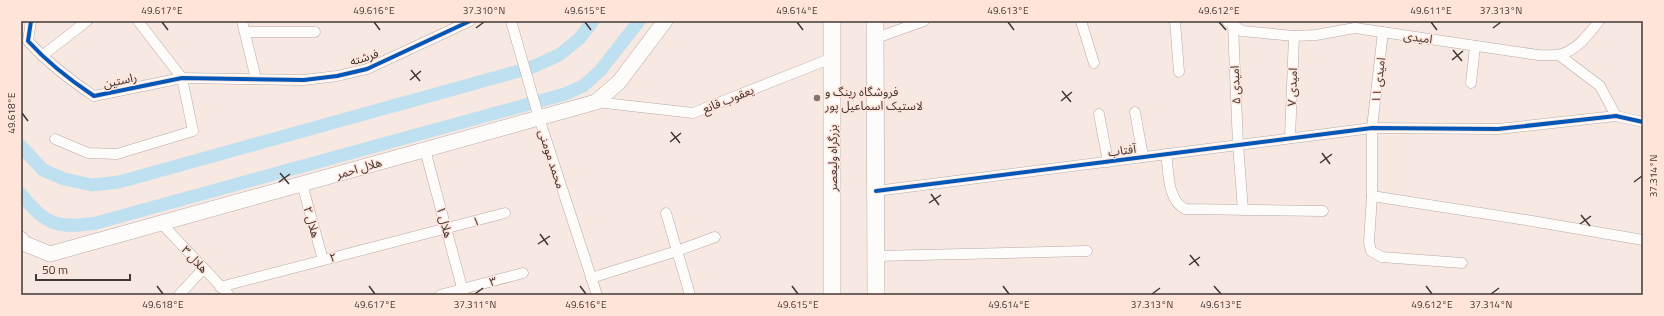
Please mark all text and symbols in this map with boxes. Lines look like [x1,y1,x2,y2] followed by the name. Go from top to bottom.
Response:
[141,3,183,18] text: 49.617°E
[353,3,395,18] text: 49.616°E
[463,3,505,18] text: 37.310°N
[564,3,606,18] text: 49.615°E
[776,3,818,18] text: 49.614°E
[987,3,1029,18] text: 49.613°E
[1198,3,1240,18] text: 49.612°E
[1410,3,1452,18] text: 49.611°E
[1480,3,1522,18] text: 37.313°N
[1402,26,1434,48] street label: امیدی
[347,43,381,71] street label: فرشته
[1366,56,1390,104] street label: امیدی ۱۱
[1224,65,1245,105] street label: امیدی ۵
[101,67,139,93] street label: راستین
[1282,67,1302,107] street label: امیدی ۷
[699,80,757,118] street label: یعقوب قانع
[824,82,923,115] place label: فروشگاه رینگ و لاستیک اسماعیل پور
[4,92,19,134] text: 49.618°E
[812,93,822,103] marker: فروشگاه رینگ و لاستیک اسماعیل پور
[823,124,842,193] street label: بزرگراه ولیعصر
[534,127,570,191] street label: محمد مومنی
[1107,139,1138,161] street label: آفتاب
[333,152,384,184] street label: هلال احمر
[1646,155,1661,197] text: 37.314°N
[298,204,326,240] street label: هلال ۲
[432,204,458,240] street label: هلال ۱
[470,211,482,231] street label: ۱
[177,241,213,277] street label: هلال ۳
[327,247,339,267] street label: ۲
[36,256,130,282] scale bar
[42,260,68,279] text: 50 m
[487,271,499,291] street label: ۳
[142,297,184,312] text: 49.618°E
[354,297,396,312] text: 49.617°E
[454,297,496,312] text: 37.311°N
[565,297,607,312] text: 49.616°E
[777,297,819,312] text: 49.615°E
[988,297,1030,312] text: 49.614°E
[1131,297,1173,312] text: 37.313°N
[1200,297,1242,312] text: 49.613°E
[1411,297,1453,312] text: 49.612°E
[1470,297,1512,312] text: 37.314°N

